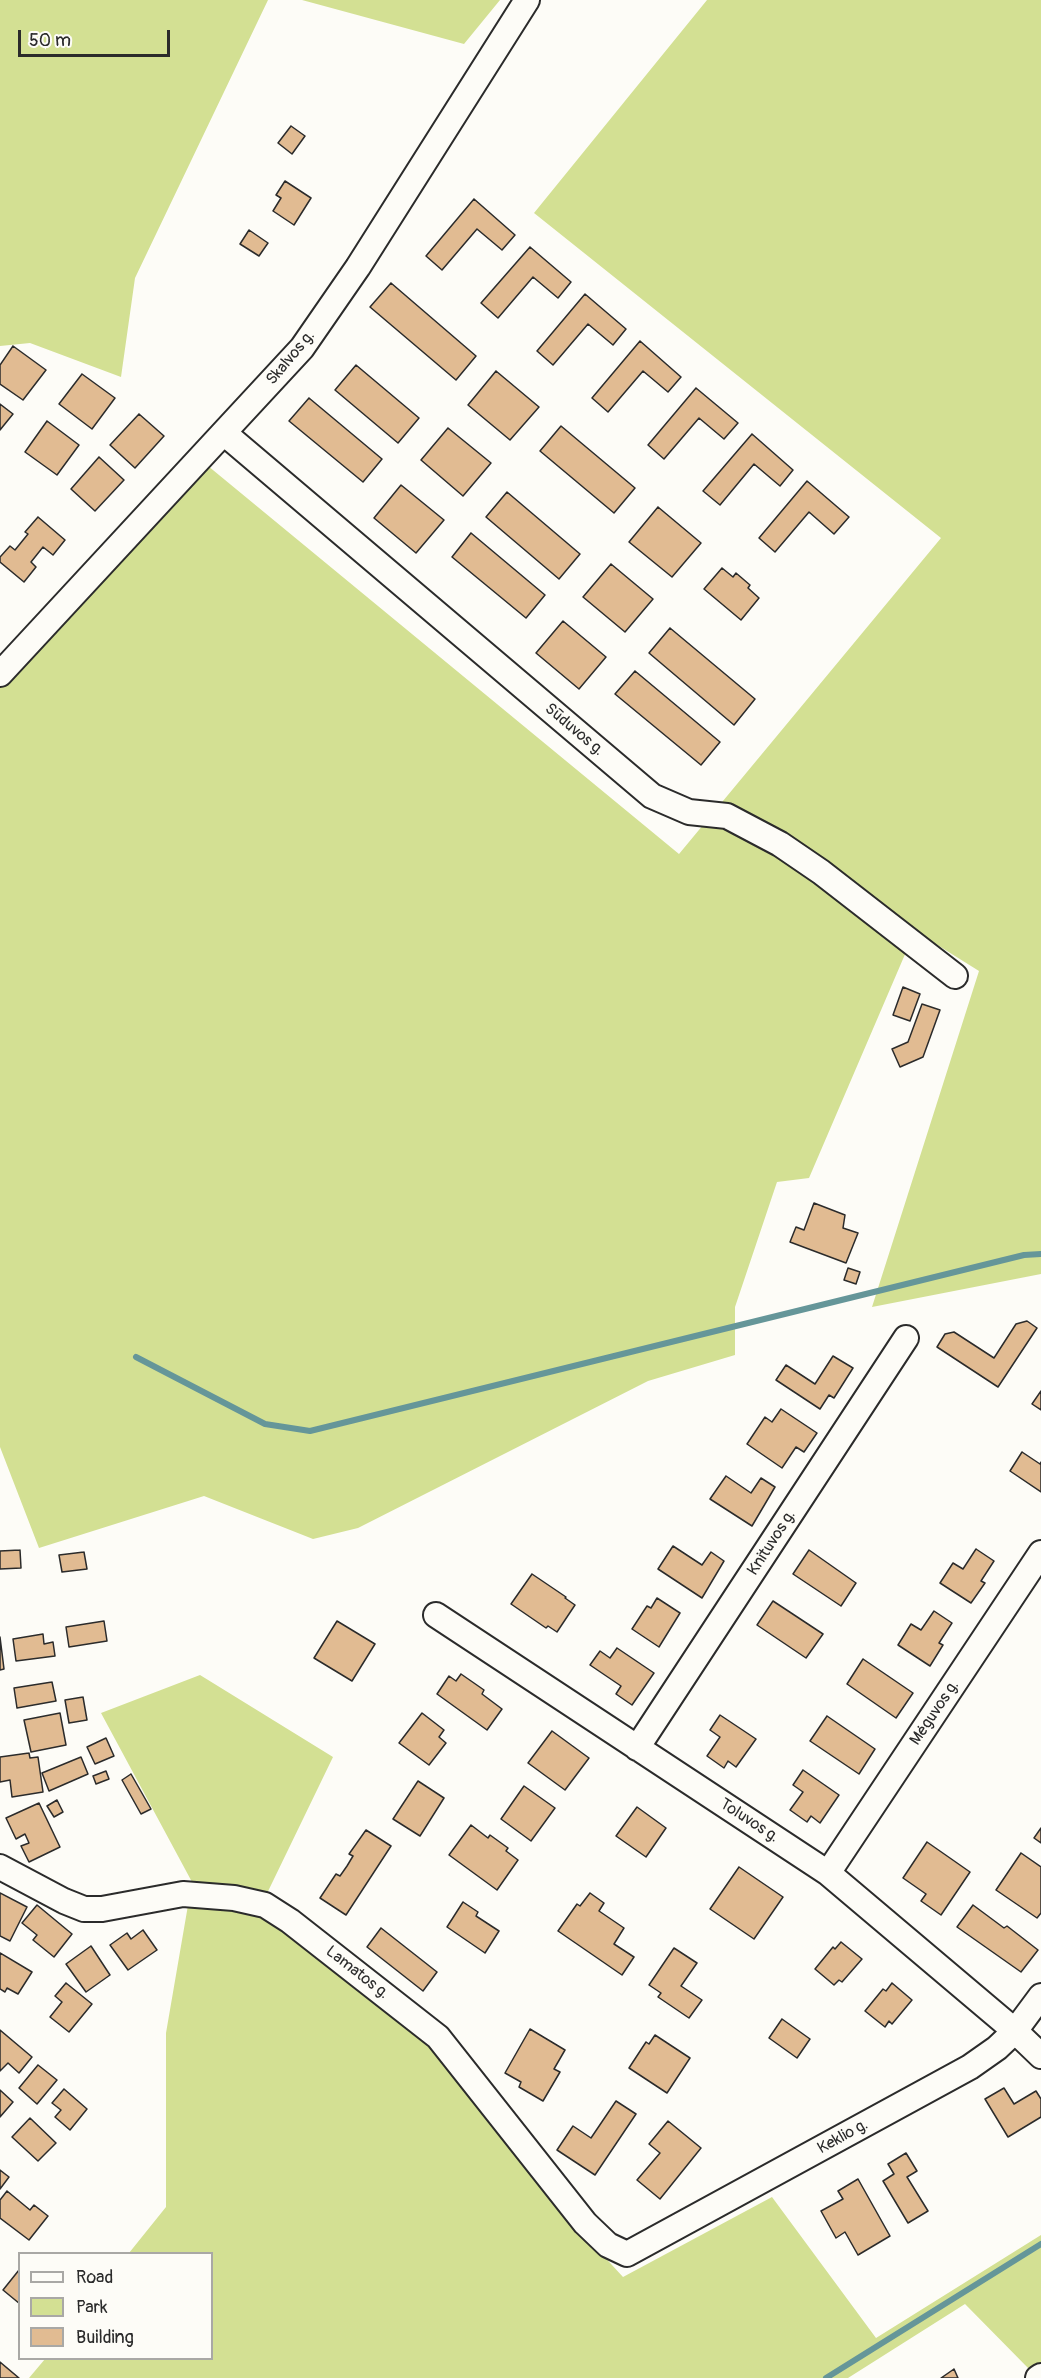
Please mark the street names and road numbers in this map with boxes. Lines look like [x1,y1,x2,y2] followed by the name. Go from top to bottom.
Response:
[263,327,319,389] street label: Skalvos g.
[540,700,608,760] street label: Sūduvos g.
[744,1507,800,1579] street label: Knituvos g.
[906,1677,964,1749] street label: Mėguvos g.
[716,1795,782,1847] street label: Toluvos g.
[322,1942,392,2004] street label: Lamatos g.
[815,2115,871,2159] street label: Keklio g.

